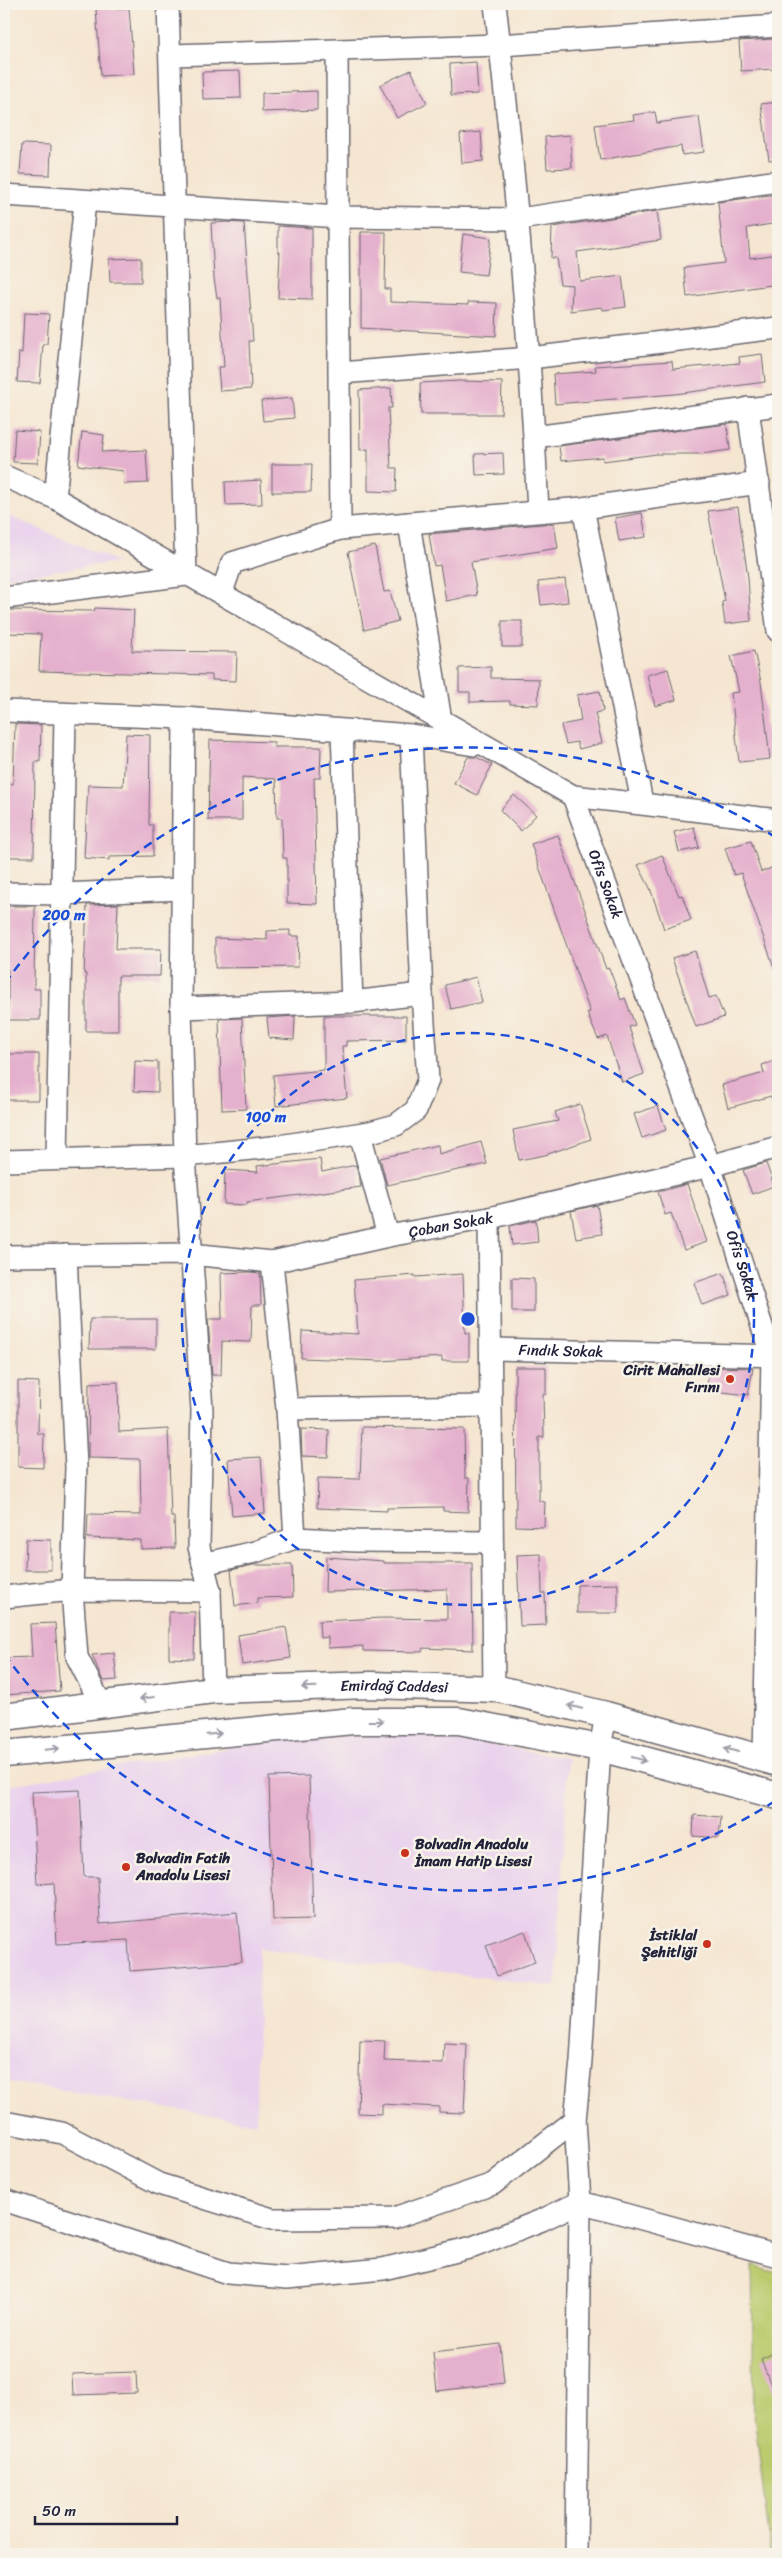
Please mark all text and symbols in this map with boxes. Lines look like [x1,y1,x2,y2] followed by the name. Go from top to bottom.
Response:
[581,846,630,923] street label: Ofis Sokak
[41,902,86,928] text: 200 m
[246,1104,287,1130] text: 100 m
[407,1204,496,1245] street label: Çoban Sokak
[719,1227,766,1304] street label: Ofis Sokak
[459,1310,477,1328] centre of rings
[518,1337,604,1365] street label: Fındık Sokak
[622,1357,721,1400] place label: Cirit Mahallesi Fırını
[724,1373,736,1385] marker: Cirit Mahallesi Fırını
[340,1672,449,1700] street label: Emirdağ Caddesi
[302,1682,318,1692] one-way arrow
[140,1693,156,1703] one-way arrow
[567,1702,583,1712] one-way arrow
[368,1716,384,1726] one-way arrow
[206,1729,222,1739] one-way arrow
[44,1745,60,1754] one-way arrow
[724,1745,740,1754] one-way arrow
[631,1754,647,1764] one-way arrow
[414,1831,532,1874] place label: Bolvadin Anadolu İmam Hatip Lisesi
[135,1845,231,1888] place label: Bolvadin Fatih Anadolu Lisesi
[399,1847,411,1859] marker: Bolvadin Anadolu İmam Hatip Lisesi
[120,1861,132,1873] marker: Bolvadin Fatih Anadolu Lisesi
[640,1922,698,1965] place label: İstiklal Şehitliği
[701,1938,713,1950] marker: İstiklal Şehitliği
[35,2493,178,2525] scale bar
[42,2498,77,2524] text: 50 m

